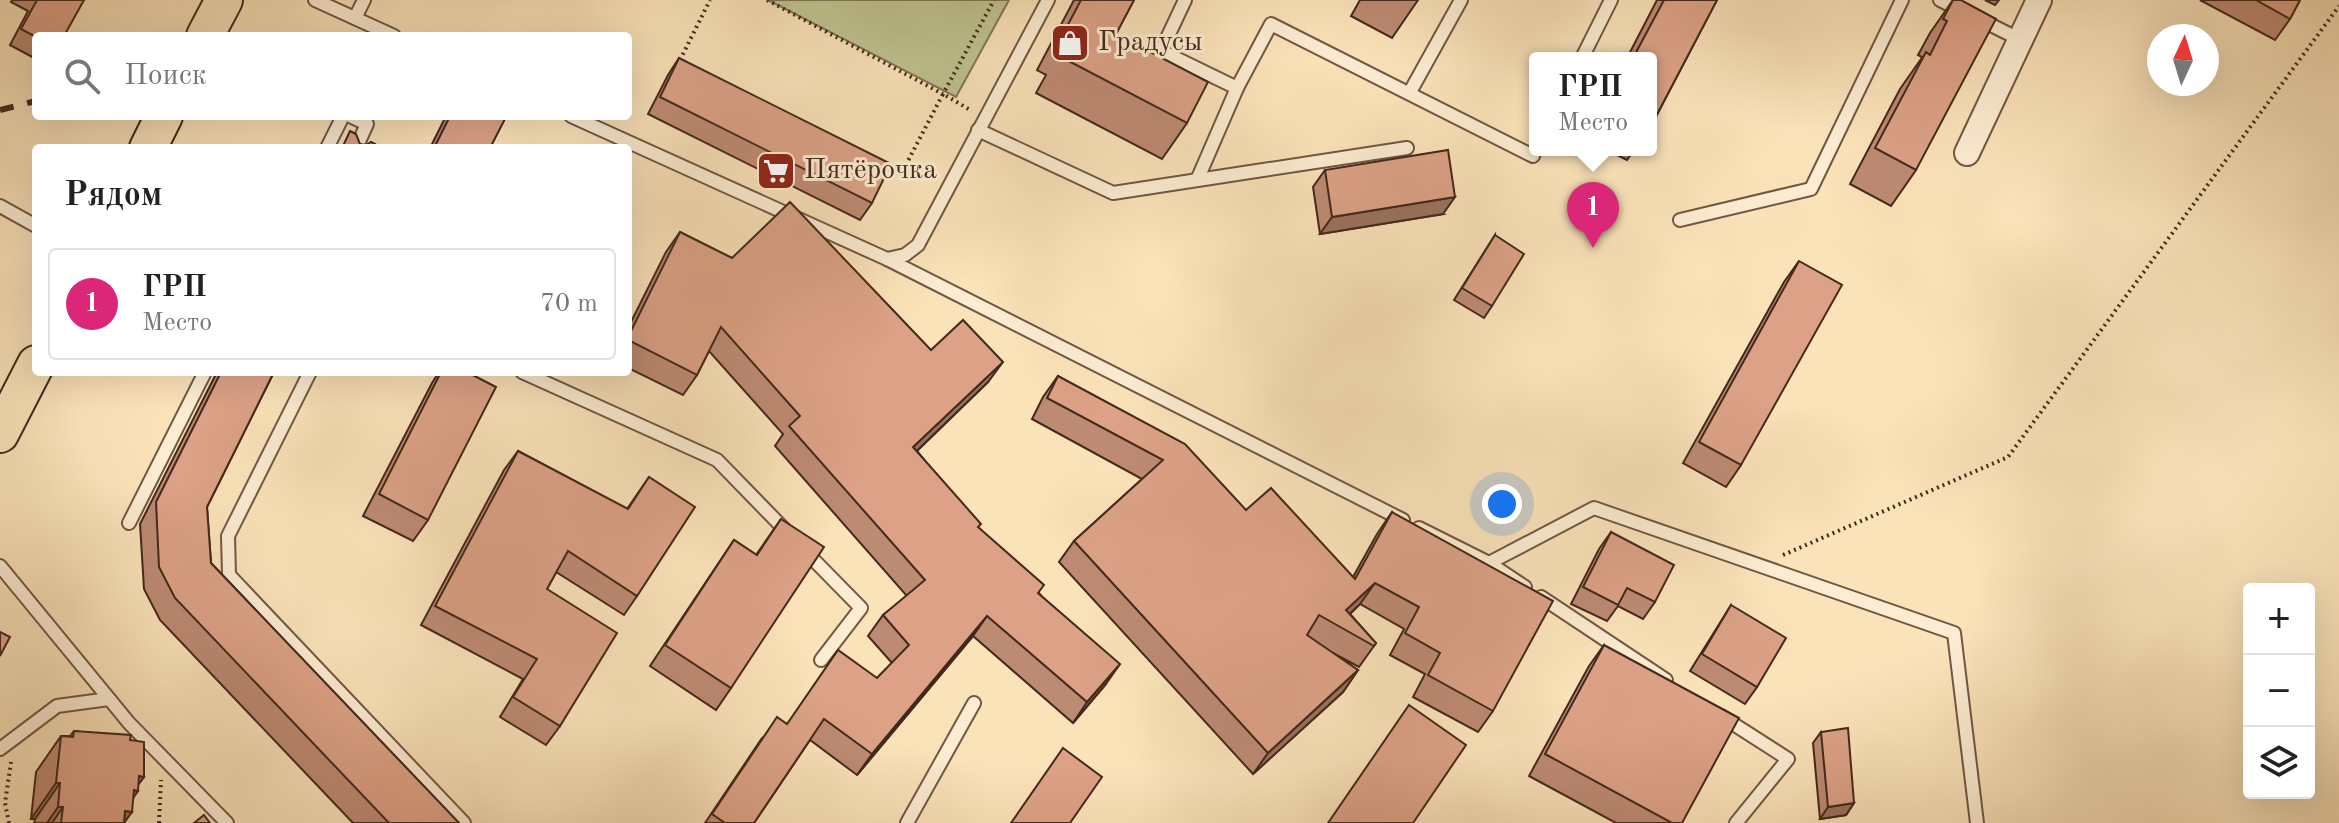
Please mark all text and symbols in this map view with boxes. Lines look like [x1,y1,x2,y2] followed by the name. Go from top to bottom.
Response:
[1049,22,1091,64] shop icon: Градусы
[2147,24,2219,96] north arrow
[1098,29,1202,57] place label: Градусы
[32,32,632,120] search box
[1529,52,1657,156] popup
[60,54,104,98] icon: search
[124,61,207,91] text: Поиск
[1558,73,1623,103] text: ГРП
[1558,110,1628,136] text: Место
[755,150,797,192] supermarket icon: Пятёрочка
[804,157,937,185] place label: Пятёрочка
[64,179,163,213] text: Рядом
[1567,182,1619,248] pin: 1
[142,273,207,303] text: ГРП
[84,291,100,317] text: 1
[540,291,598,317] text: 70 m
[142,310,212,336] text: Место
[1482,484,1522,524] your location
[2243,583,2315,799] map controls
[2243,583,2315,655] button: +
[2243,655,2315,727] button: −
[2243,727,2315,799] button: layers

